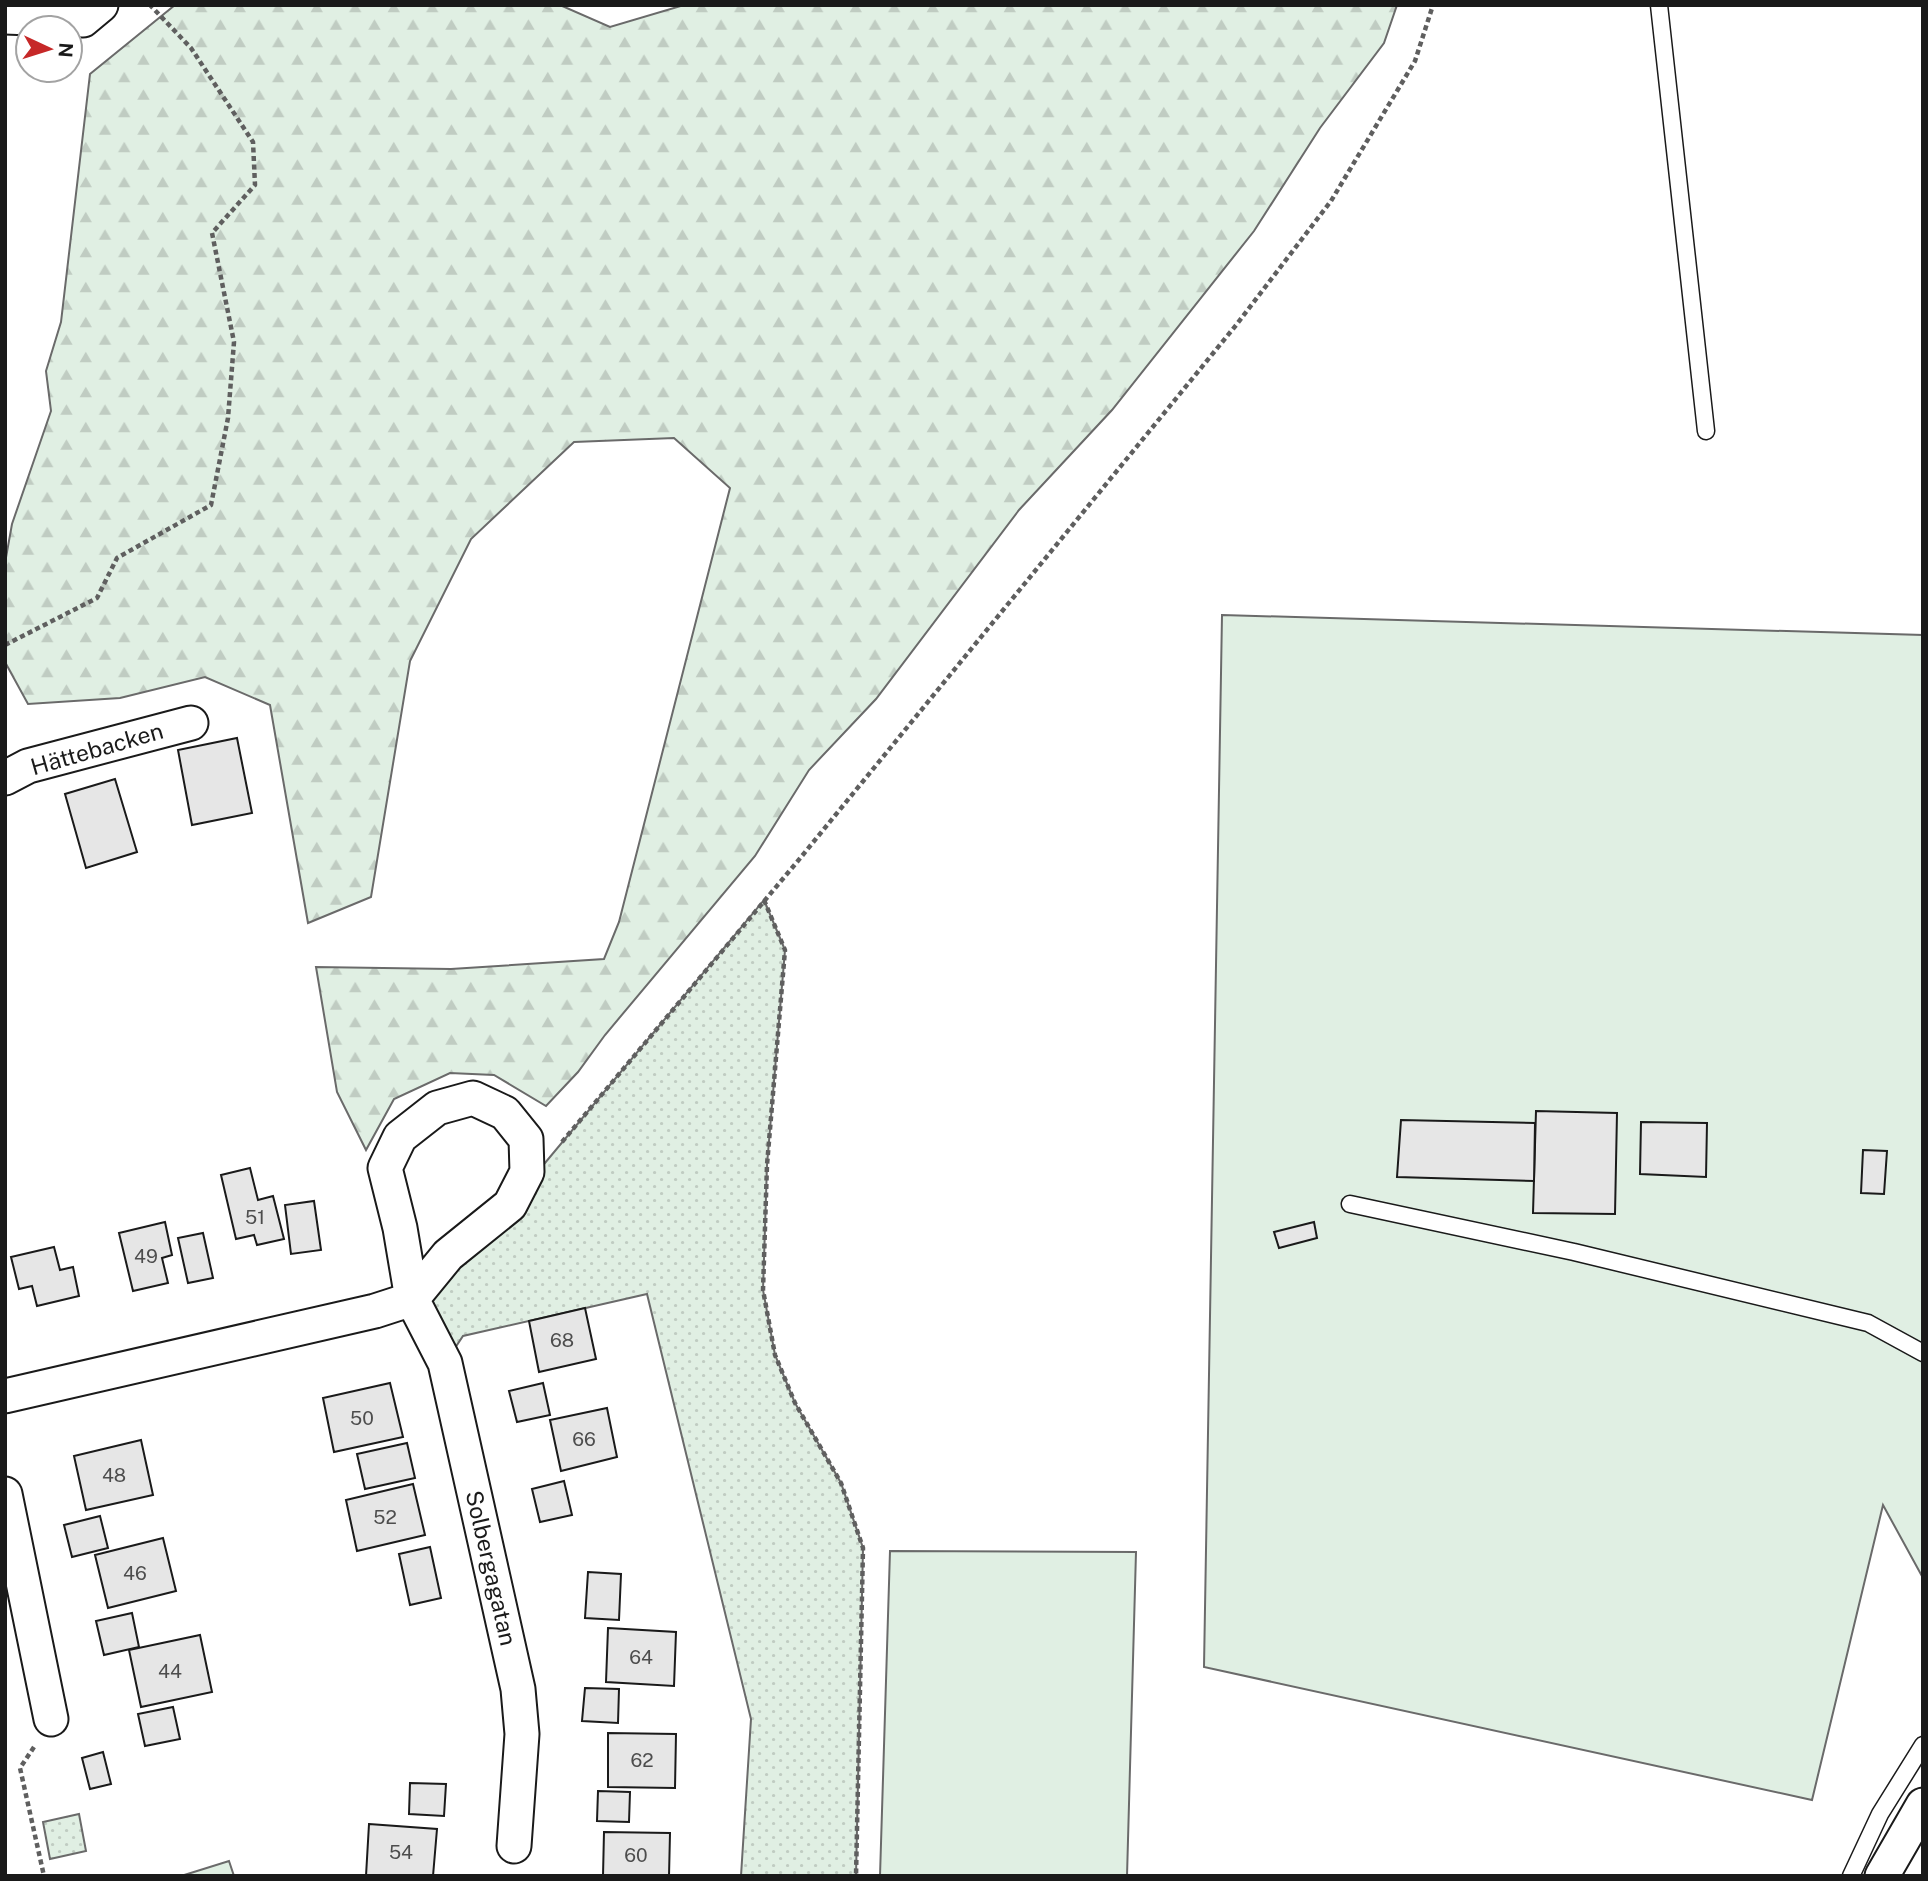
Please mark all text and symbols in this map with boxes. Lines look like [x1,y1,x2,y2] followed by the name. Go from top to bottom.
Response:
[14,14,84,84] north arrow
[54,42,77,58] text: N
[28,717,166,780] street label: Hättebacken
[245,1206,265,1228] house number: 51
[134,1245,158,1267] house number: 49
[550,1329,574,1351] house number: 68
[350,1407,374,1429] house number: 50
[572,1428,596,1450] house number: 66
[102,1464,126,1486] house number: 48
[461,1488,522,1648] street label: Solbergagatan
[373,1506,397,1528] house number: 52
[123,1562,147,1584] house number: 46
[629,1646,653,1668] house number: 64
[158,1660,182,1682] house number: 44
[630,1749,654,1771] house number: 62
[389,1841,413,1863] house number: 54
[624,1844,648,1866] house number: 60

